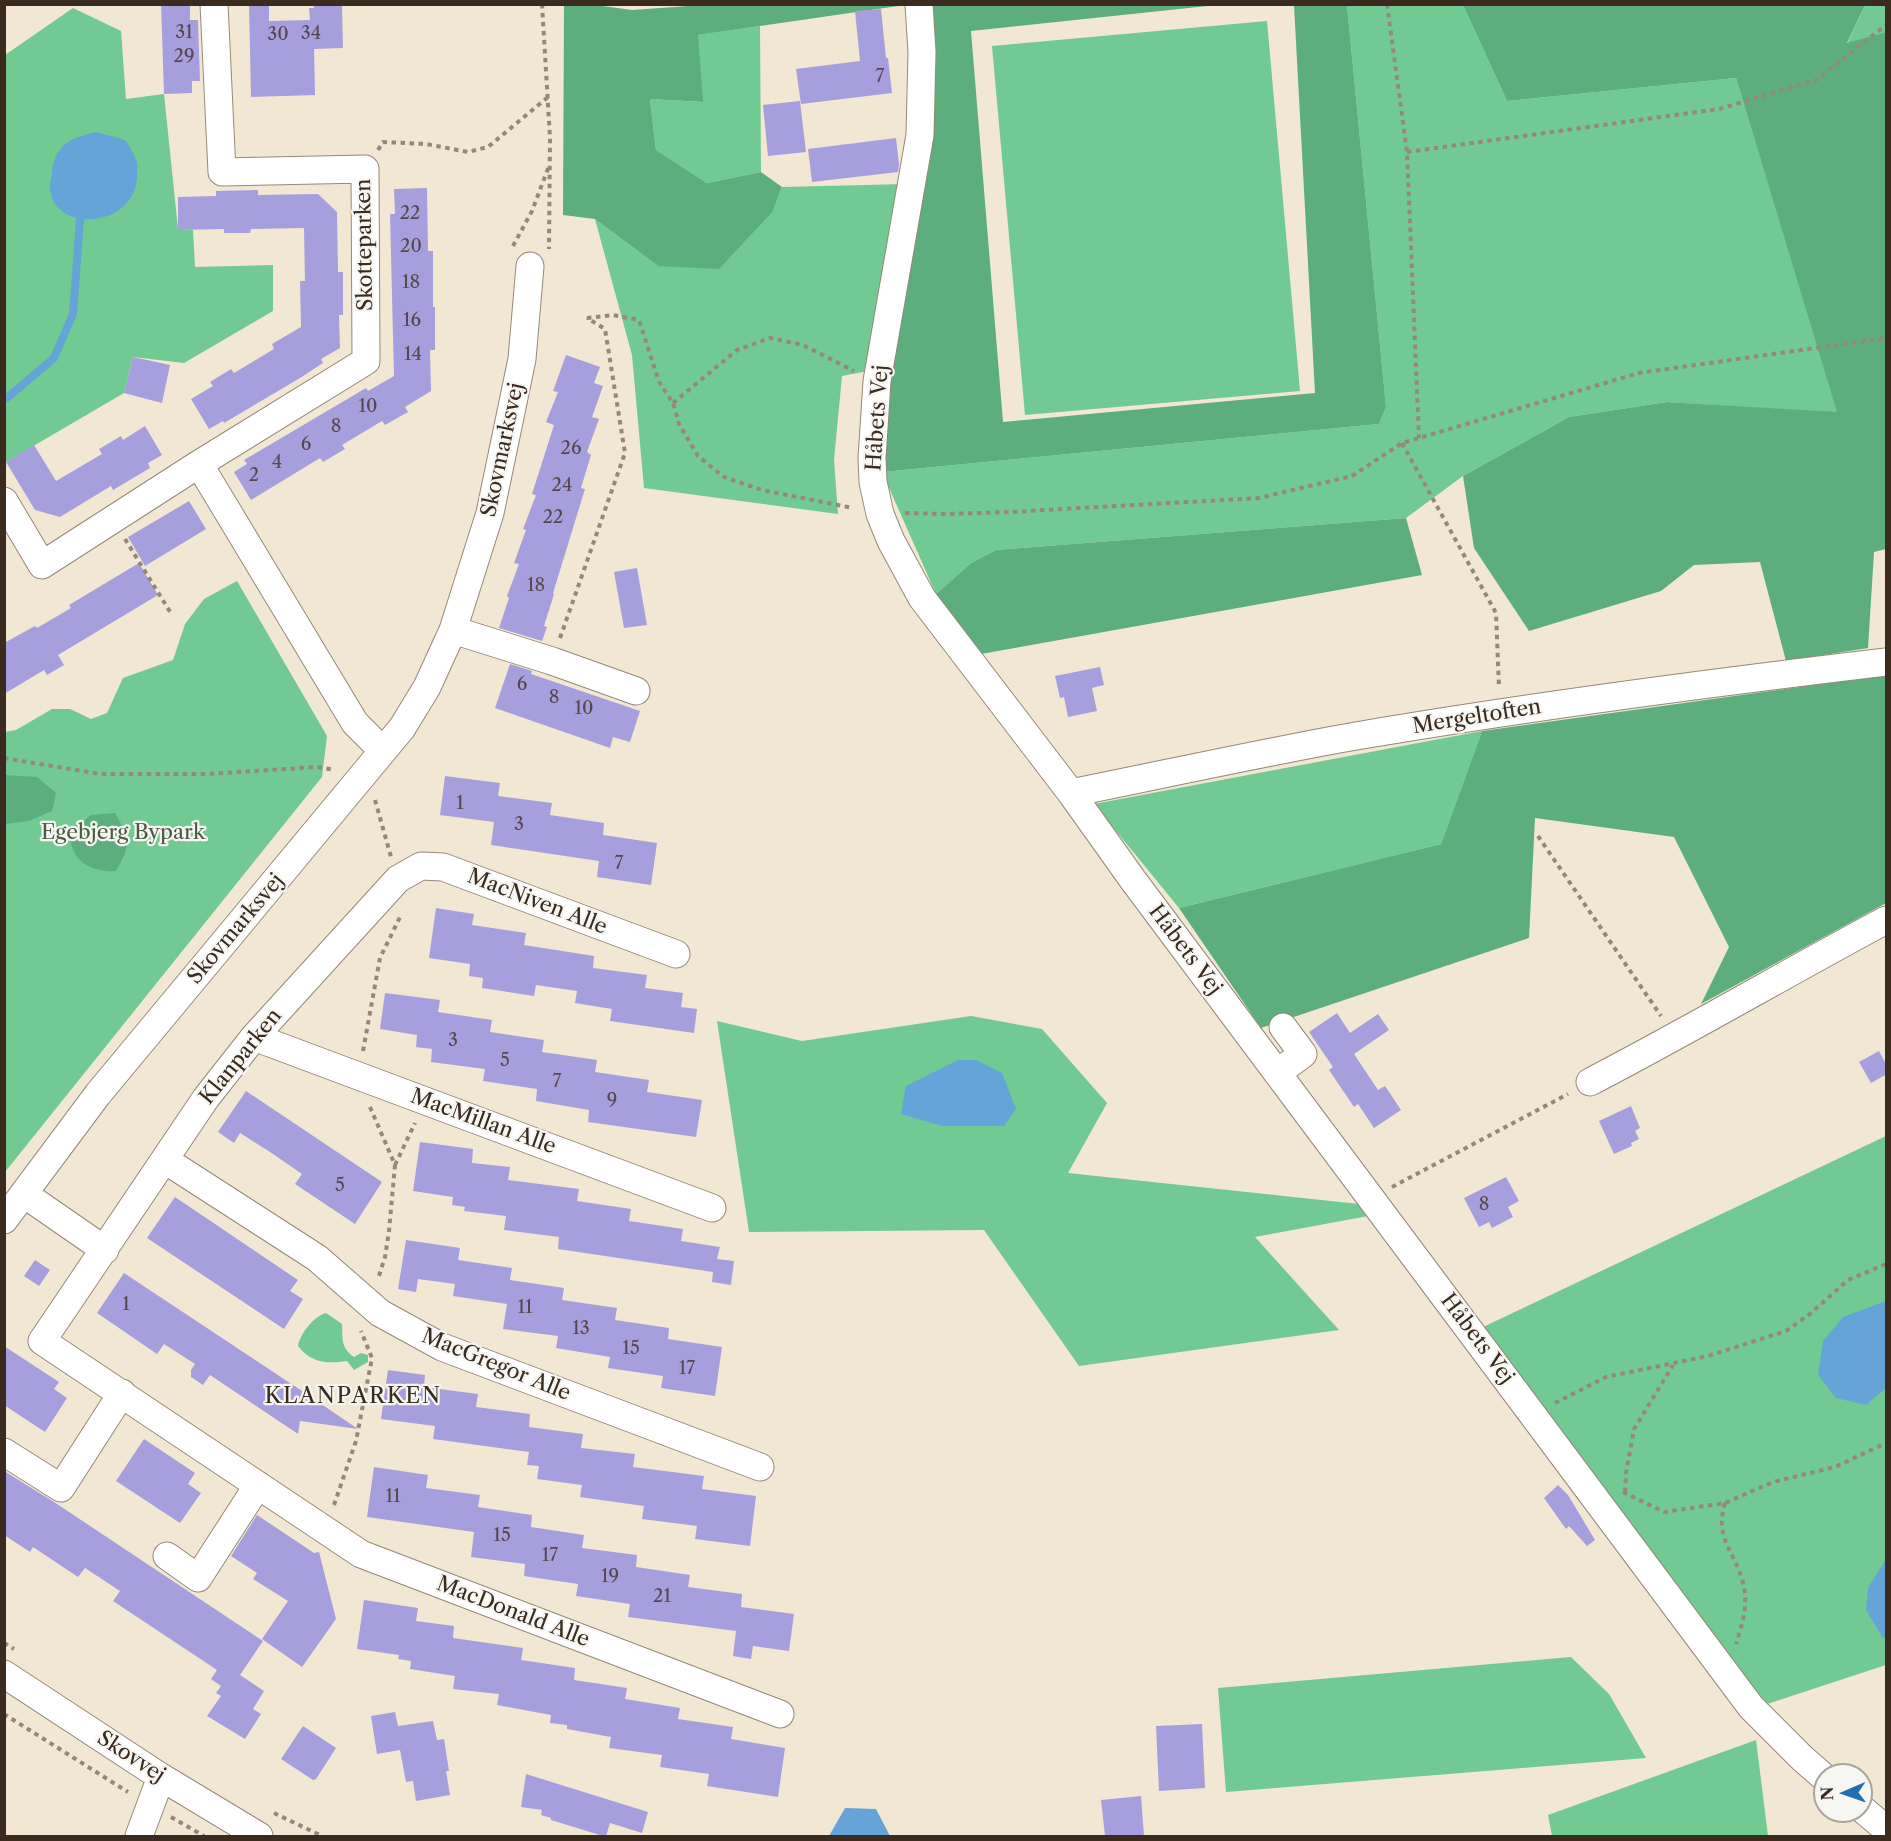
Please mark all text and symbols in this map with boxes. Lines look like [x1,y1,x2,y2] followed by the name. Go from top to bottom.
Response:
[175,22,193,44] house number: 31
[301,23,321,45] house number: 34
[267,24,289,46] house number: 30
[174,46,194,68] house number: 29
[876,66,884,88] house number: 7
[351,179,379,311] street label: Skotteparken
[400,203,420,225] house number: 22
[400,236,422,258] house number: 20
[402,272,420,294] house number: 18
[403,310,421,332] house number: 16
[404,344,422,366] house number: 14
[862,364,894,472] street label: Håbets Vej
[476,381,530,519] street label: Skovmarksvej
[359,396,377,418] house number: 10
[331,416,341,438] house number: 8
[301,434,311,456] house number: 6
[561,438,581,460] house number: 26
[272,452,282,474] house number: 4
[249,465,259,487] house number: 2
[552,475,572,497] house number: 24
[543,507,563,529] house number: 22
[527,575,545,597] house number: 18
[517,674,527,696] house number: 6
[549,687,559,709] house number: 8
[1411,694,1543,740] street label: Mergeltoften
[575,698,593,720] house number: 10
[456,793,464,815] house number: 1
[514,814,524,836] house number: 3
[41,820,205,846] park label: Egebjerg Bypark
[615,853,623,875] house number: 7
[464,864,610,940] street label: MacNiven Alle
[182,869,290,989] street label: Skovmarksvej
[1143,900,1227,1000] street label: Håbets Vej
[195,1004,287,1110] street label: Klanparken
[448,1030,458,1052] house number: 3
[500,1050,510,1072] house number: 5
[553,1071,561,1093] house number: 7
[407,1084,559,1160] street label: MacMillan Alle
[607,1090,617,1112] house number: 9
[335,1175,345,1197] house number: 5
[1479,1194,1489,1216] house number: 8
[1435,1289,1519,1389] street label: Håbets Vej
[122,1294,130,1316] house number: 1
[517,1297,533,1319] house number: 11
[572,1318,590,1340] house number: 13
[418,1324,574,1406] street label: MacGregor Alle
[622,1338,640,1360] house number: 15
[679,1358,695,1380] house number: 17
[264,1384,442,1410] district label: KLANPARKEN
[385,1486,401,1508] house number: 11
[493,1525,511,1547] house number: 15
[542,1545,558,1567] house number: 17
[601,1566,619,1588] house number: 19
[433,1571,593,1653] street label: MacDonald Alle
[653,1586,671,1608] house number: 21
[92,1726,170,1788] street label: Skovvej
[1813,1763,1873,1823] north arrow
[1817,1786,1837,1801] text: N

